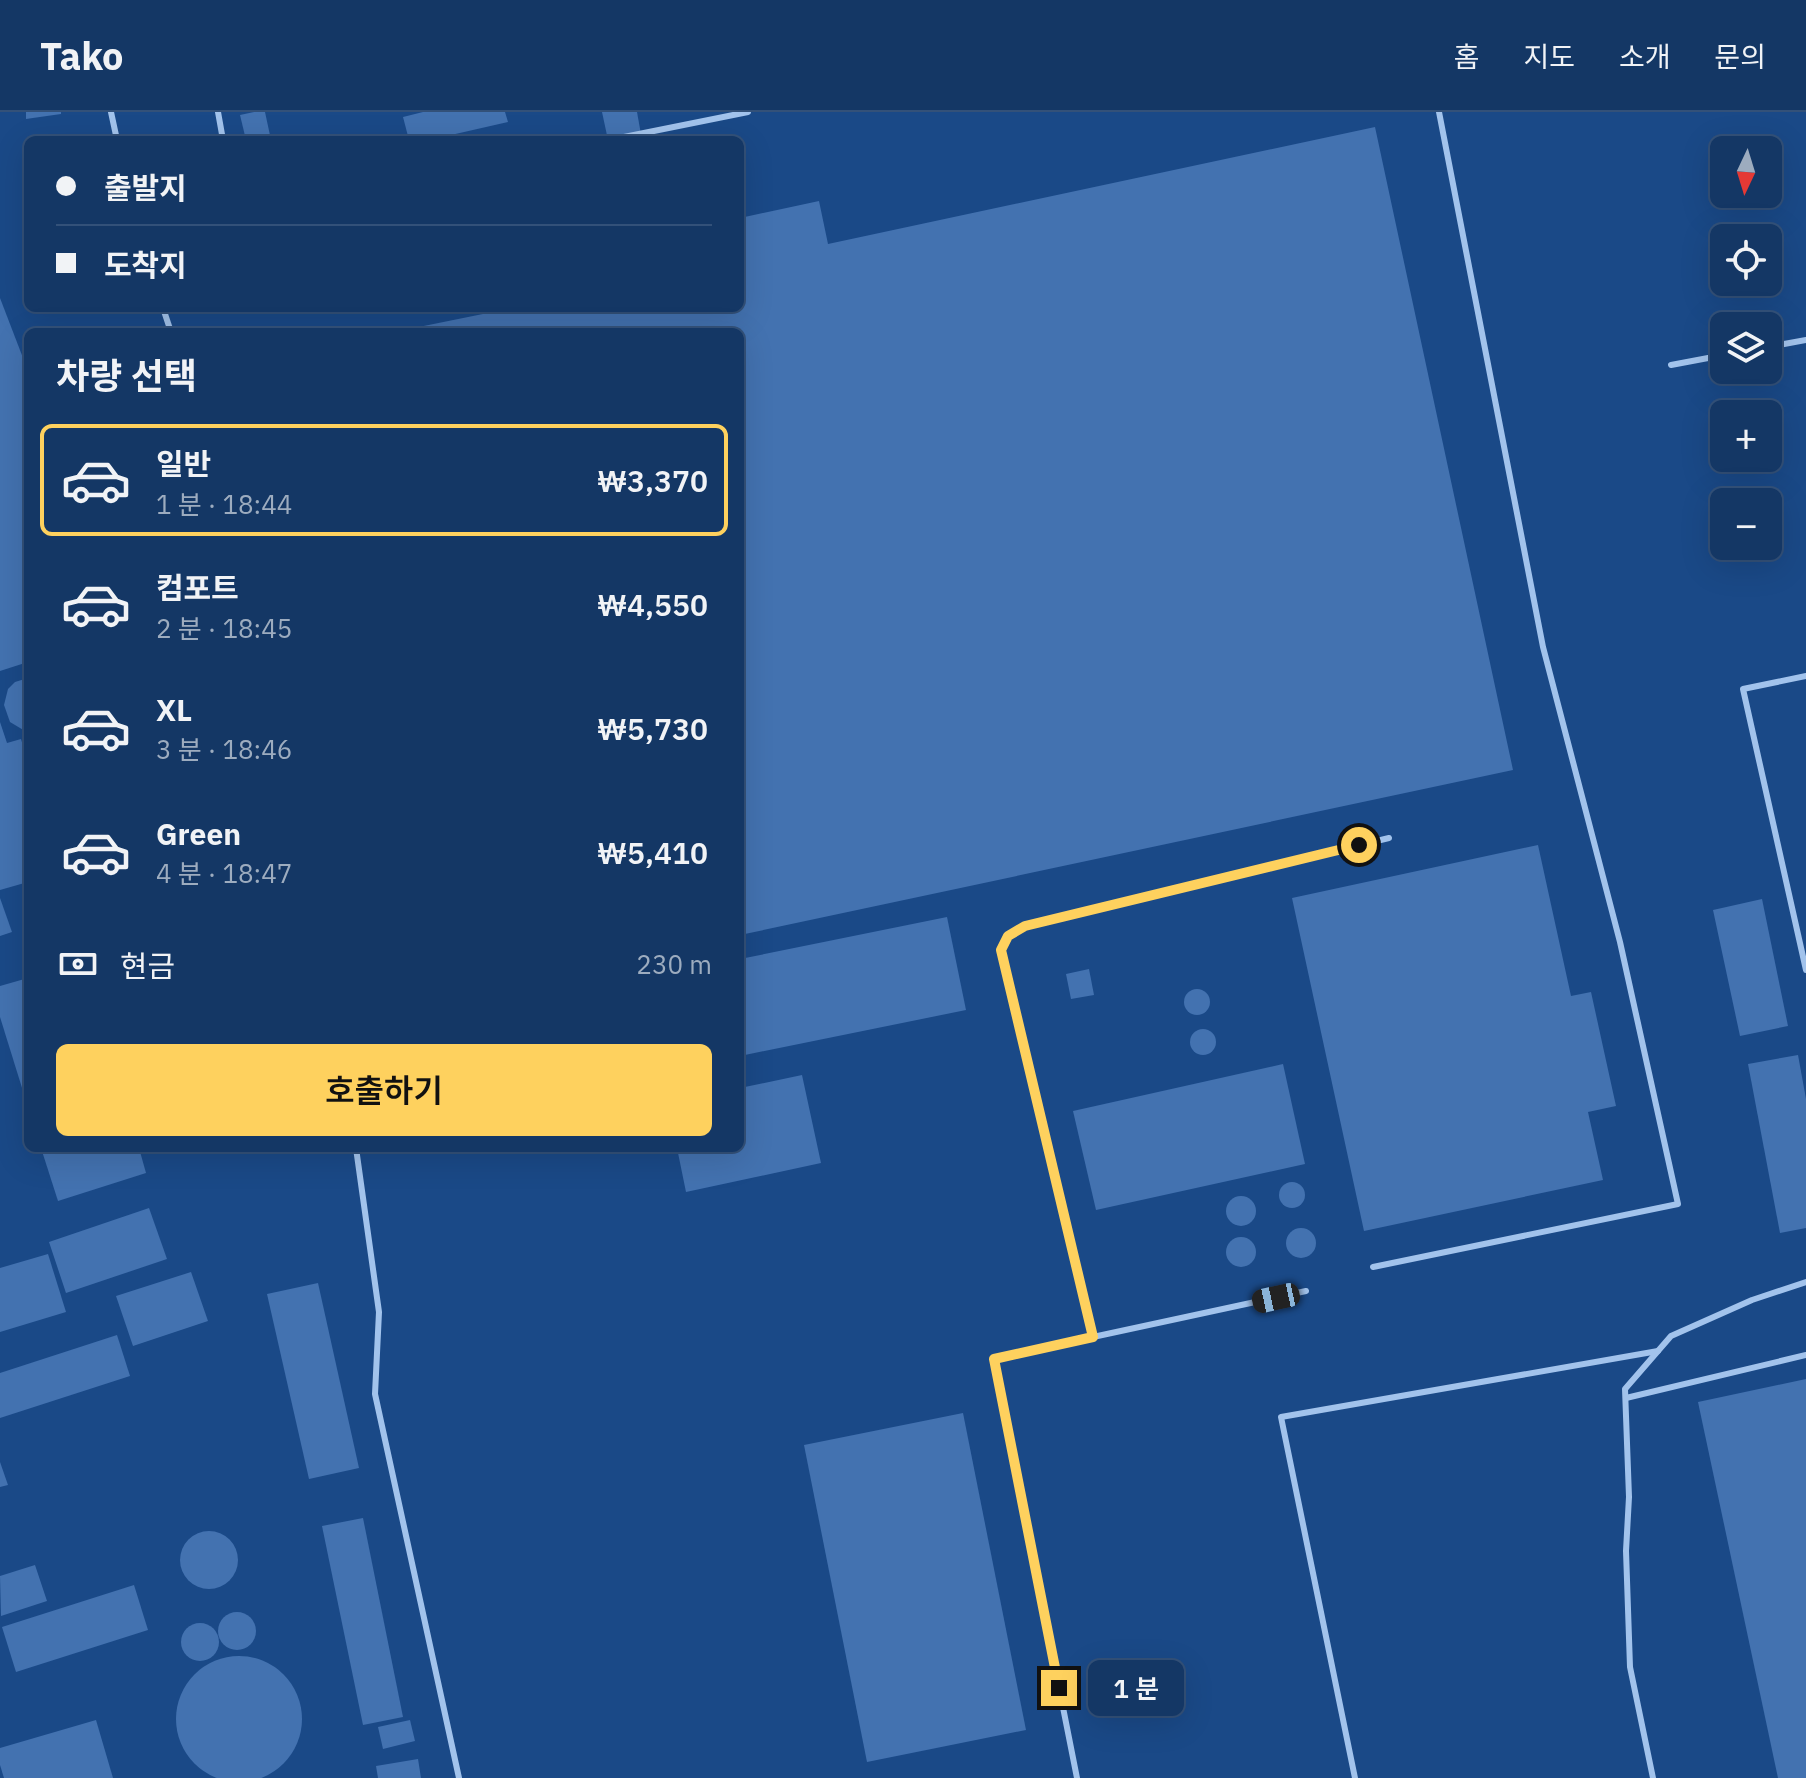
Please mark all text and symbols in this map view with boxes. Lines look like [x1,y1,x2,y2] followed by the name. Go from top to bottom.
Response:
[40,31,124,80] text: Tako
[1454,38,1479,75] text: 홈
[1523,38,1575,75] text: 지도
[1619,38,1670,75] text: 소개
[1714,38,1766,75] text: 문의
[1710,136,1782,208] north arrow
[1710,136,1782,560] map controls
[104,168,187,207] text: 출발지
[1710,224,1782,296] button: locate
[104,245,187,284] text: 도착지
[1710,312,1782,384] button: layers
[56,352,197,399] text: 차량 선택
[1710,400,1782,472] button: +
[60,444,132,516] icon: car
[156,444,211,483] text: 일반
[597,461,708,500] text: ₩3,370
[156,487,292,521] text: 1 분 · 18:44
[1710,488,1782,560] button: −
[60,568,132,640] icon: car
[156,568,239,607] text: 컴포트
[597,585,708,624] text: ₩4,550
[156,611,292,645] text: 2 분 · 18:45
[156,690,192,729] text: XL
[60,692,132,764] icon: car
[597,709,708,748] text: ₩5,730
[156,732,292,766] text: 3 분 · 18:46
[156,814,241,853] text: Green
[60,816,132,888] icon: car
[1341,827,1377,863] route start
[597,833,708,872] text: ₩5,410
[156,856,292,890] text: 4 분 · 18:47
[56,942,100,986] icon: cash
[120,946,175,985] text: 현금
[636,947,712,981] text: 230 m
[56,1044,712,1136] button: 호출하기
[1250,1281,1302,1315] car
[1087,1660,1183,1716] callout: 1 분
[1041,1670,1077,1706] route end
[1113,1671,1159,1705] text: 1 분

